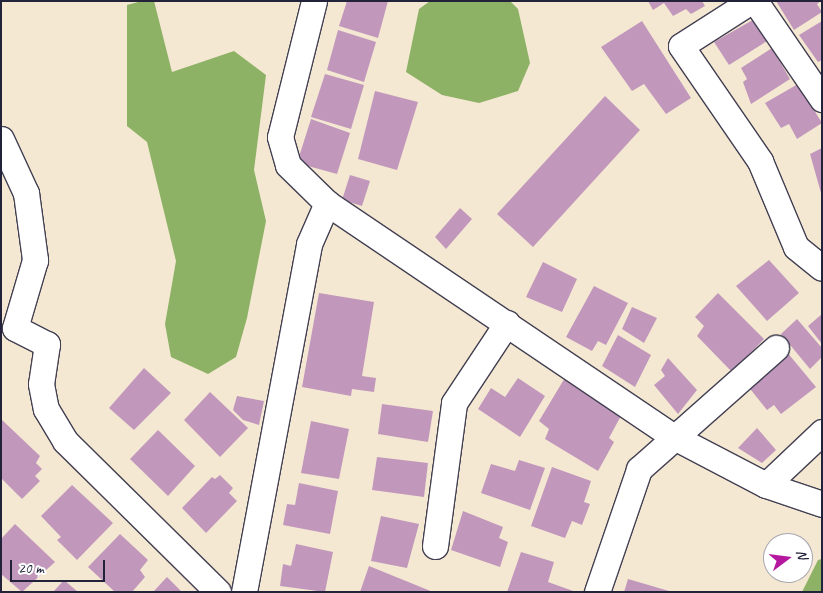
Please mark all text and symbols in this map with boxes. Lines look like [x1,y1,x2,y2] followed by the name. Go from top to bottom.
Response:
[763,533,813,583] north arrow
[793,548,811,561] text: N
[12,550,108,582] scale bar
[18,559,44,578] text: 20 m

